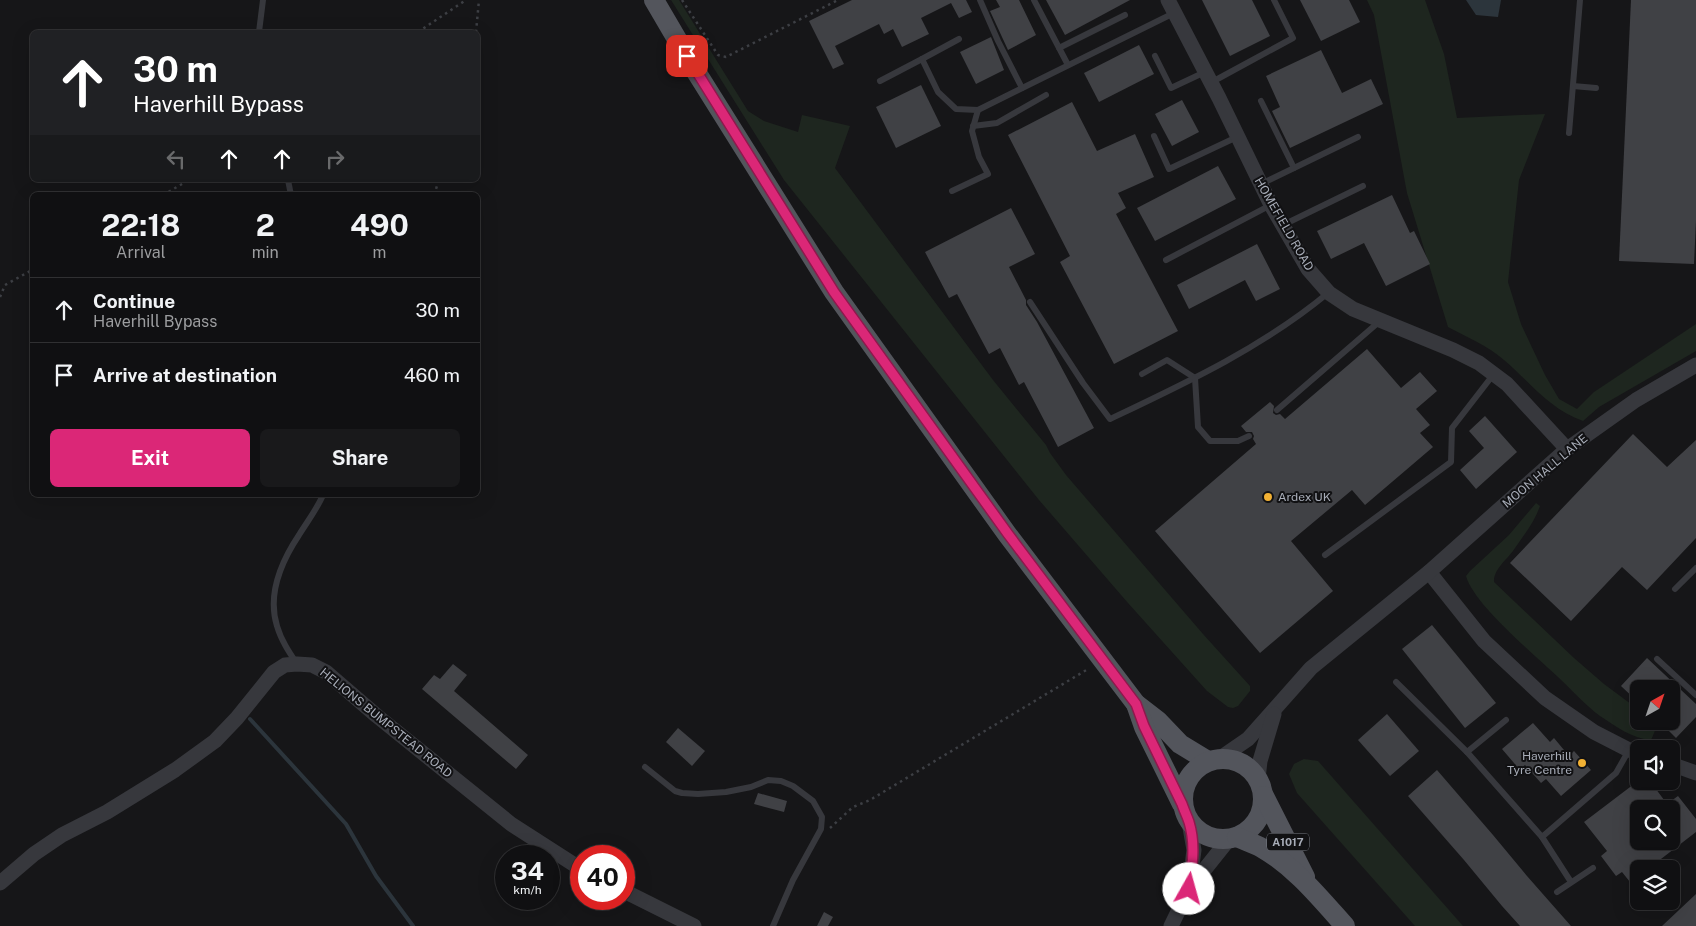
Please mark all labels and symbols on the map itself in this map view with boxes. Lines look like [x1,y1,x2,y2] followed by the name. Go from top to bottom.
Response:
[666,35,708,77] pin
[1252,175,1316,273] street label: HOMEFIELD ROAD
[1500,431,1590,511] street label: MOON HALL LANE
[1278,490,1331,504] place label: Ardex UK
[1262,491,1274,503] marker: Ardex UK
[317,665,455,781] street label: HELIONS BUMPSTEAD ROAD
[1630,680,1680,730] north arrow
[1507,749,1572,777] place label: Haverhill Tyre Centre
[1576,757,1588,769] marker: Haverhill Tyre Centre
[1267,834,1309,850] road number: A1017
[570,845,635,910] speed limit sign: 40
[1162,862,1214,914] position arrow

